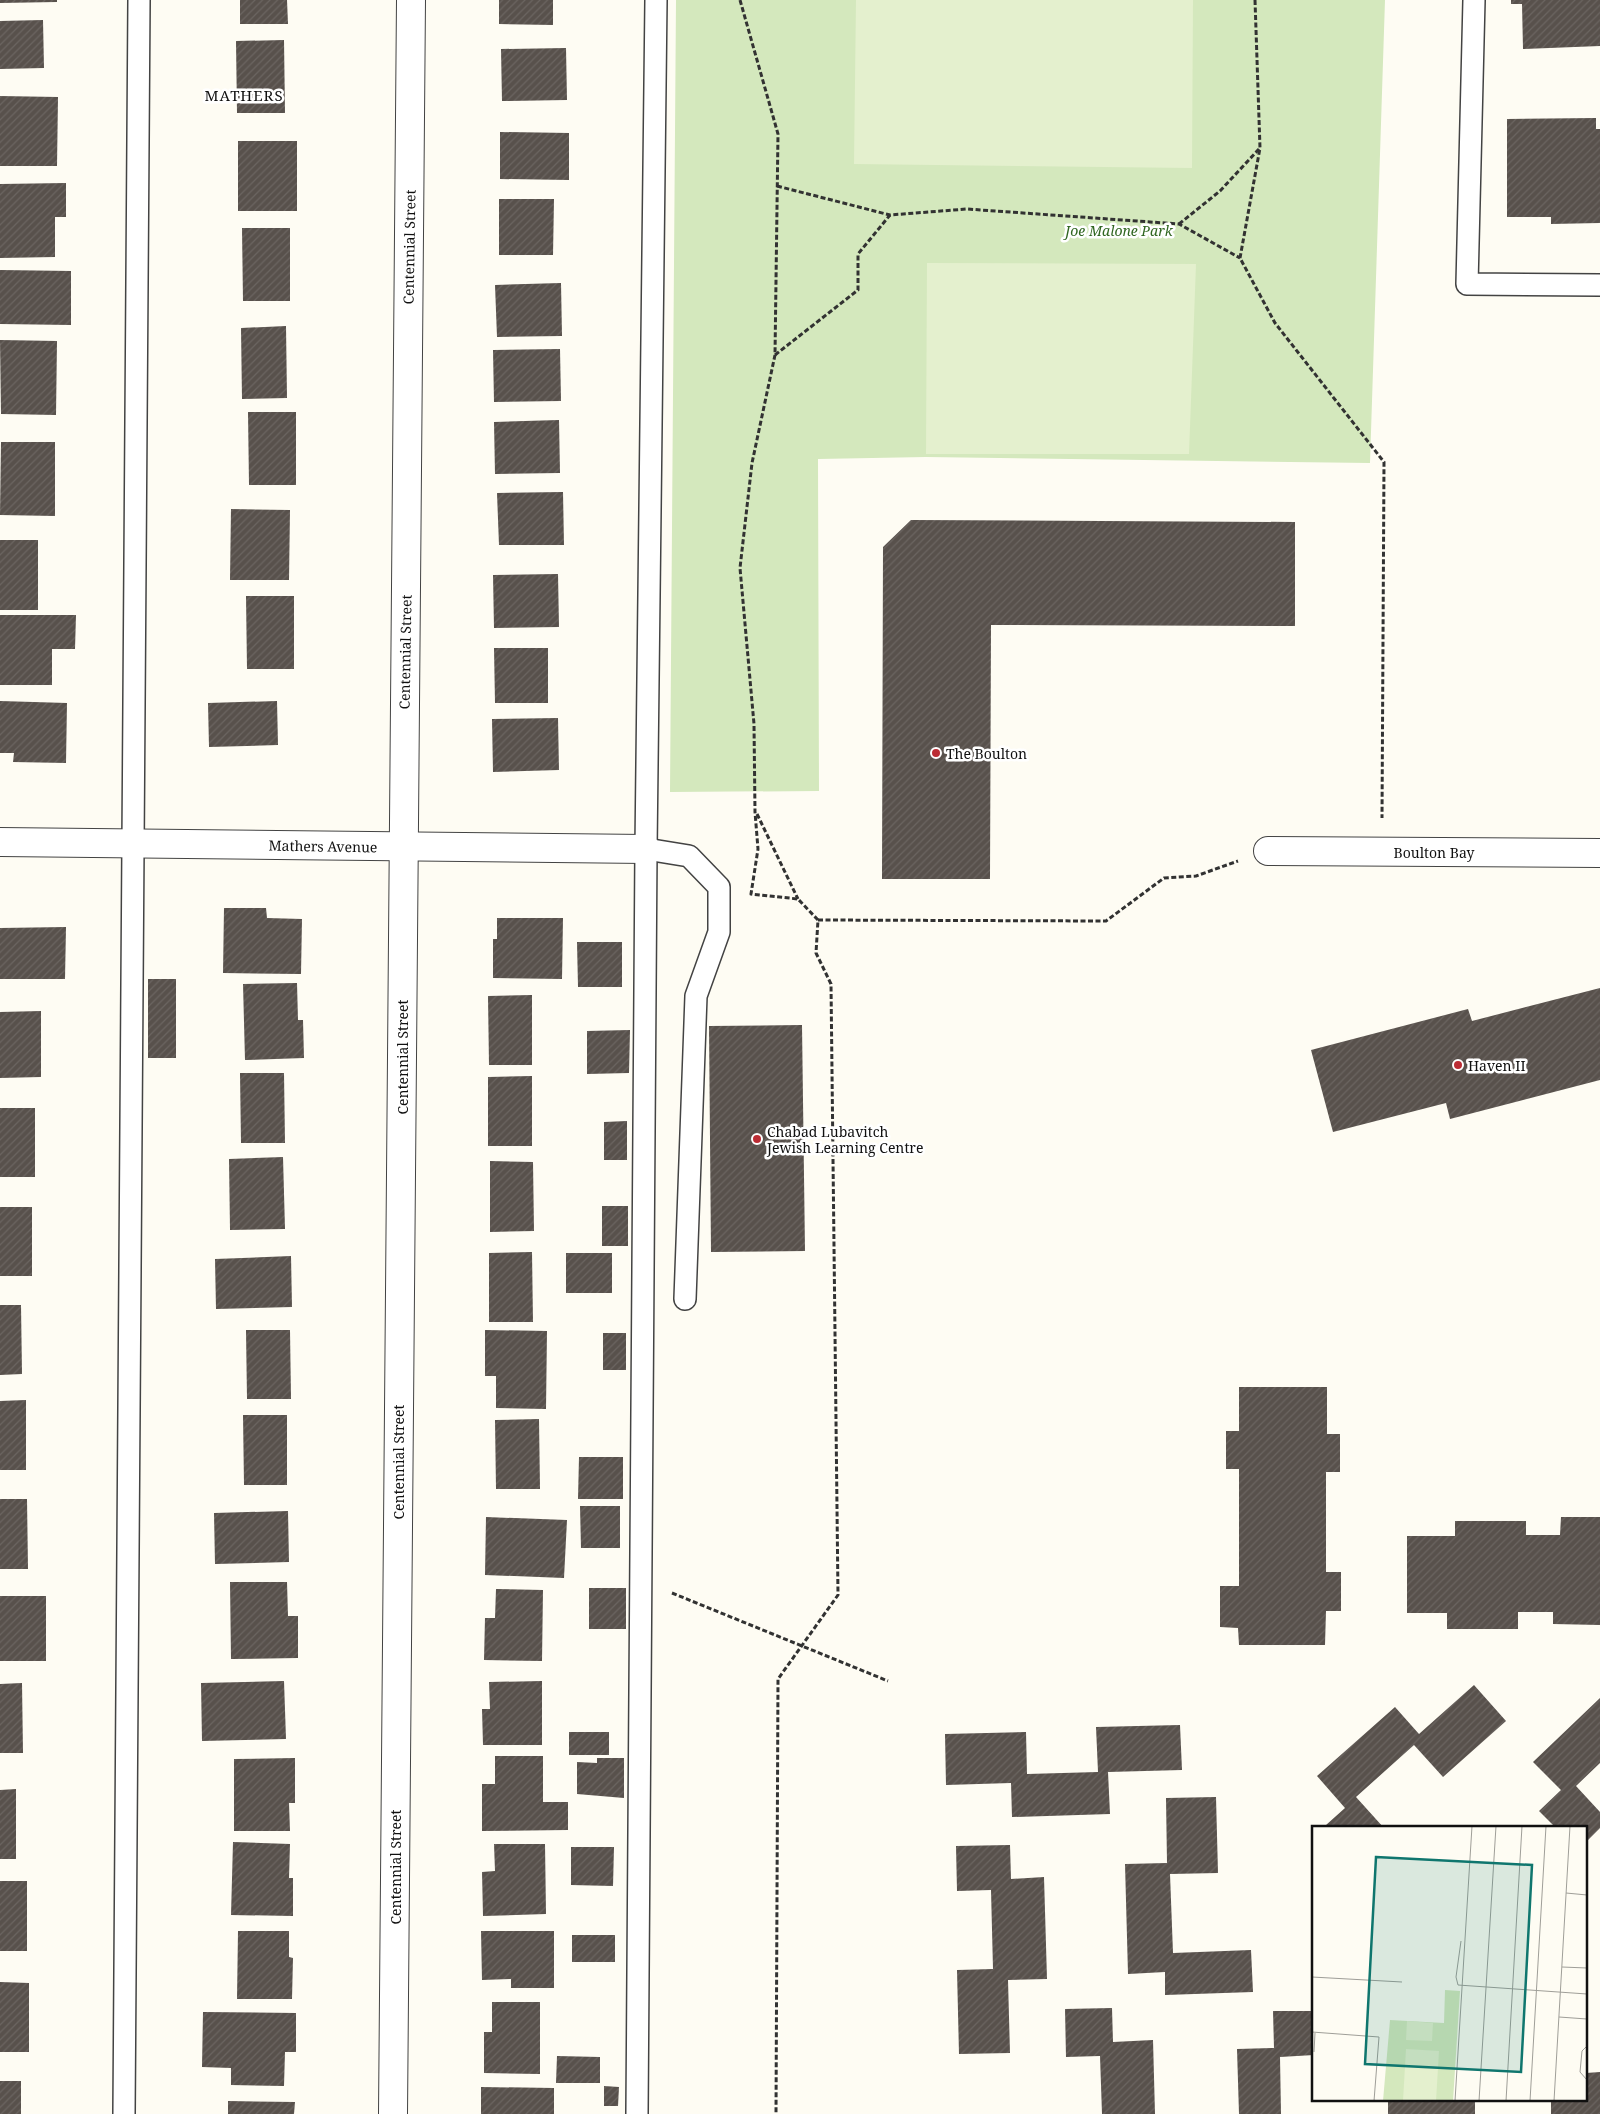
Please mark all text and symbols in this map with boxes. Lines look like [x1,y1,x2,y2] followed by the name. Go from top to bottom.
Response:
[204,85,284,105] district label: MATHERS
[398,189,420,305] street label: Centennial Street
[1062,221,1174,240] park label: Joe Malone Park
[394,594,416,710] street label: Centennial Street
[946,744,1027,763] place label: The Boulton
[930,747,942,759] marker: The Boulton
[268,836,378,856] street label: Mathers Avenue
[1394,843,1474,862] street label: Boulton Bay
[393,999,412,1114] street label: Centennial Street
[1468,1056,1526,1075] place label: Haven II
[1452,1059,1464,1071] marker: Haven II
[766,1122,923,1157] place label: Chabad Lubavitch Jewish Learning Centre
[751,1133,763,1145] marker: Chabad Lubavitch Jewish Learning Centre
[389,1404,408,1519] street label: Centennial Street
[386,1809,405,1924] street label: Centennial Street
[1312,1826,1588,2102] inset map

